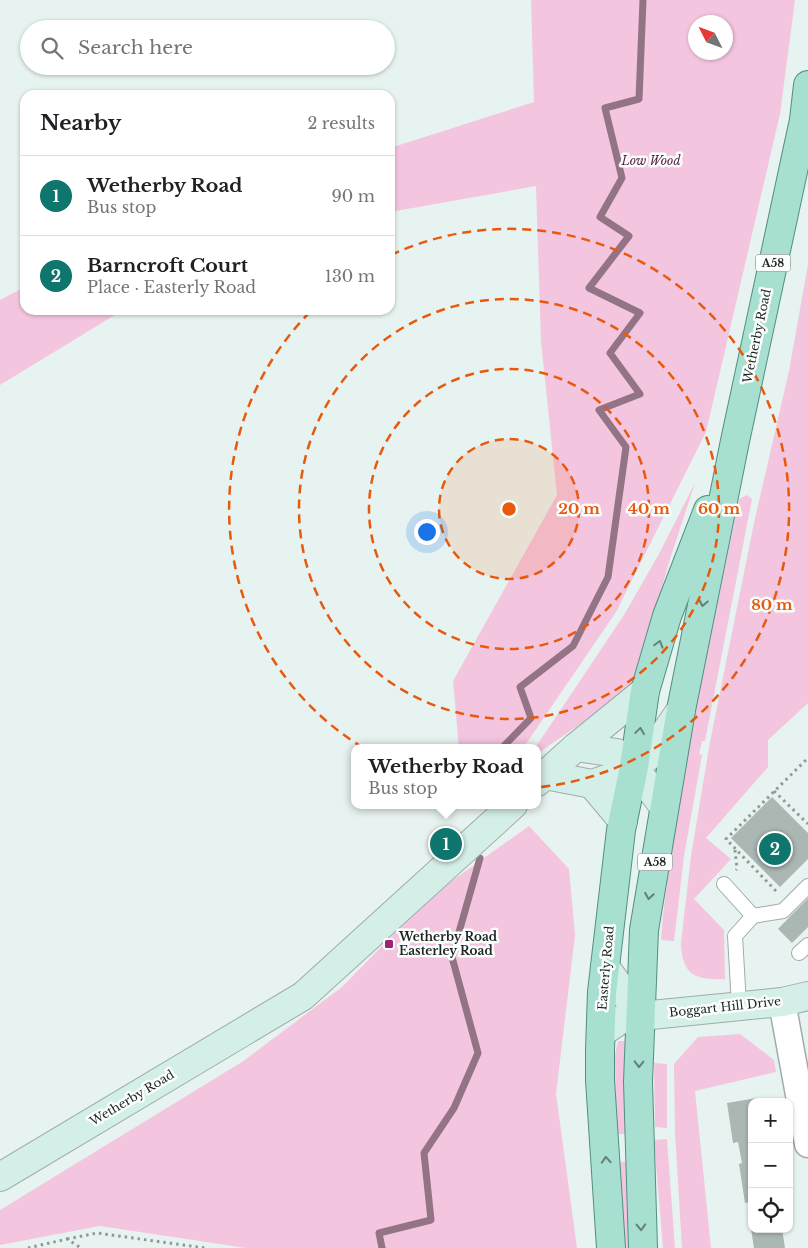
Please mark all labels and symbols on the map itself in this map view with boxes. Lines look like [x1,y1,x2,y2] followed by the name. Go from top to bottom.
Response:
[688,15,733,60] north arrow
[620,153,681,168] park label: Low Wood
[756,254,790,272] road number: A58
[739,287,774,385] street label: Wetherby Road
[558,499,600,518] text: 20 m
[628,499,670,518] text: 40 m
[698,499,740,518] text: 60 m
[500,500,518,518] centre of rings
[414,519,440,545] your location
[751,595,793,614] text: 80 m
[698,598,708,607] one-way arrow
[653,641,663,649] one-way arrow
[634,726,644,735] one-way arrow
[430,825,462,863] pin: 1
[759,830,791,868] pin: 2
[638,854,672,870] road number: A58
[645,891,655,900] one-way arrow
[594,925,617,1011] street label: Easterly Road
[398,929,498,958] place label: Wetherby Road Easterley Road
[383,938,395,950] marker: Wetherby Road Easterley Road
[668,993,782,1020] street label: Boggart Hill Drive
[633,1061,644,1069] one-way arrow
[86,1066,177,1129] street label: Wetherby Road
[600,1155,611,1163] one-way arrow
[636,1223,647,1231] one-way arrow

